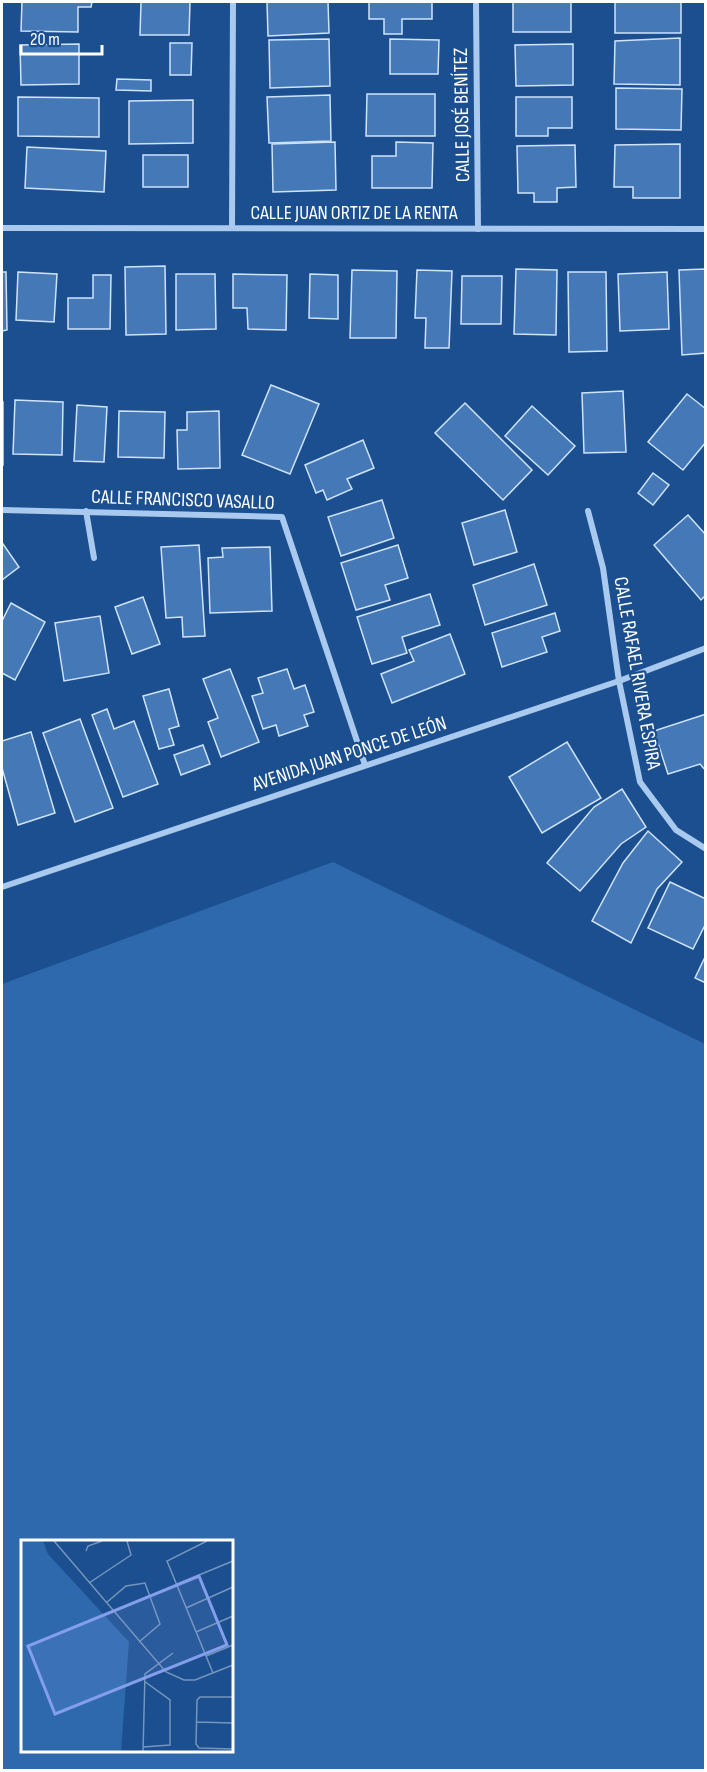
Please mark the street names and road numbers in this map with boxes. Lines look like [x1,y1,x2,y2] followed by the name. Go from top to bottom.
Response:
[449,48,475,182] street label: CALLE JOSÉ BENÍTEZ
[251,201,458,225] street label: CALLE JUAN ORTIZ DE LA RENTA
[91,485,275,515] street label: CALLE FRANCISCO VASALLO
[608,575,666,772] street label: CALLE RAFAEL RIVERA ESPIRA
[248,711,450,797] street label: AVENIDA JUAN PONCE DE LEÓN

